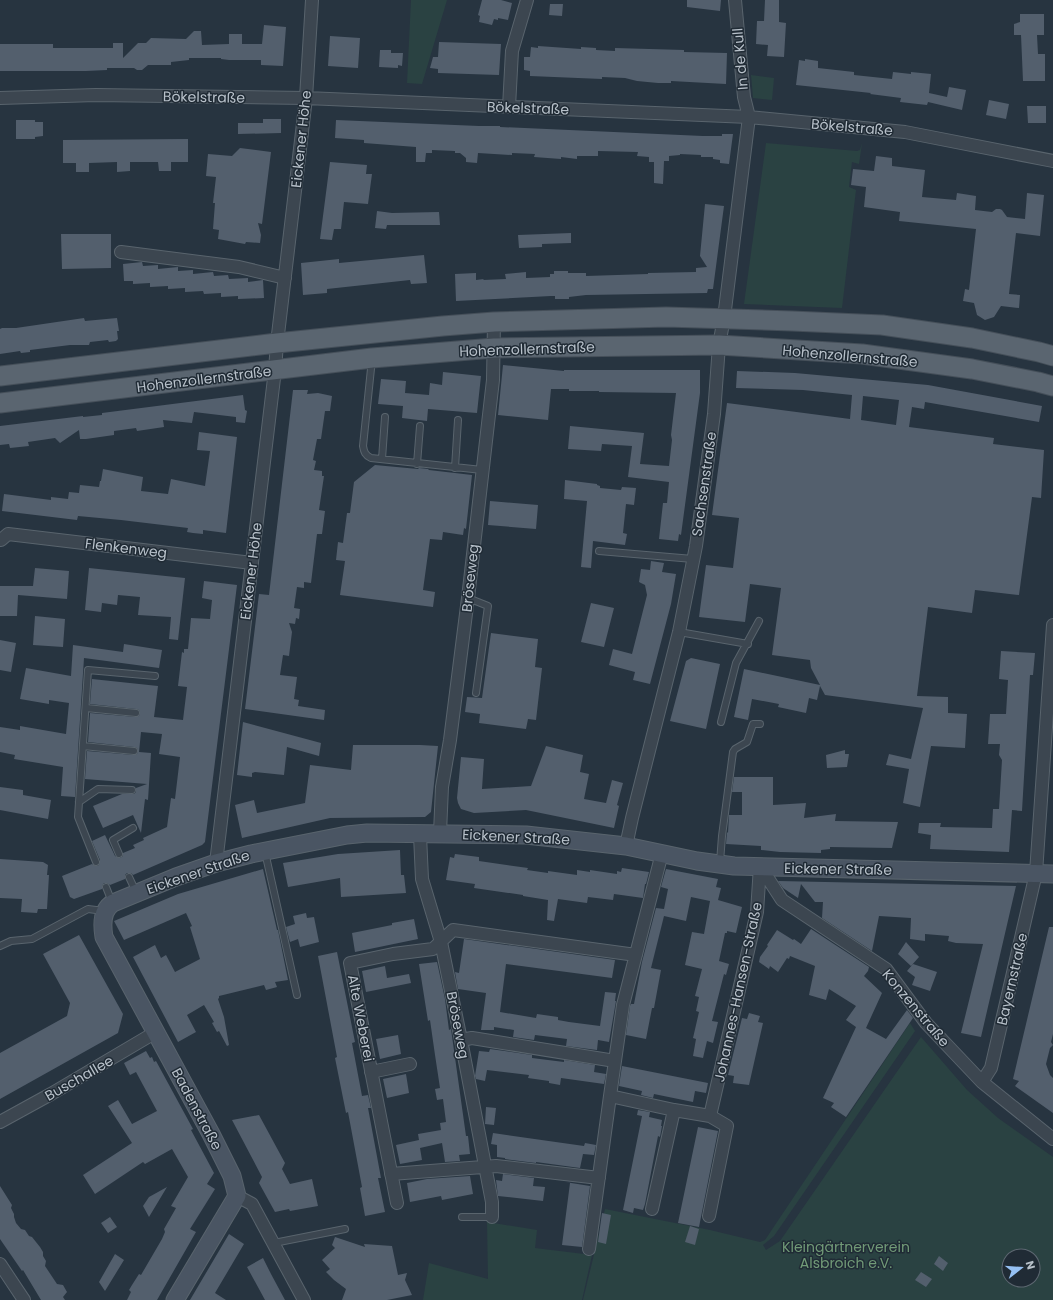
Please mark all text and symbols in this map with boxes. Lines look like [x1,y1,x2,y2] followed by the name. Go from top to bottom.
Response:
[727,27,753,91] street label: In de Kull
[163,86,246,108] street label: Bökelstraße
[286,89,316,189] street label: Eickener Höhe
[487,97,570,119] street label: Bökelstraße
[810,113,894,141] street label: Bökelstraße
[459,337,595,361] street label: Hohenzollernstraße
[782,340,919,372] street label: Hohenzollernstraße
[135,361,273,397] street label: Hohenzollernstraße
[687,430,721,538] street label: Sachsenstraße
[235,521,267,621] street label: Eickener Höhe
[84,533,168,563] street label: Flenkenweg
[456,543,484,613] street label: Bröseweg
[462,824,571,850] street label: Eickener Straße
[144,845,253,899] street label: Eickener Straße
[784,858,892,880] street label: Eickener Straße
[709,900,767,1084] street label: Johannes-Hansen-Straße
[992,931,1032,1027] street label: Bayernstraße
[878,965,955,1051] street label: Konzenstraße
[343,973,379,1063] street label: Alte Weberei
[442,990,474,1060] street label: Bröseweg
[41,1050,117,1106] street label: Buschallee
[167,1064,227,1154] street label: Badenstraße
[782,1237,910,1273] park label: Kleingärtnerverein Alsbroich e.V.
[1001,1248,1041,1288] north arrow
[1022,1259,1039,1271] text: N

